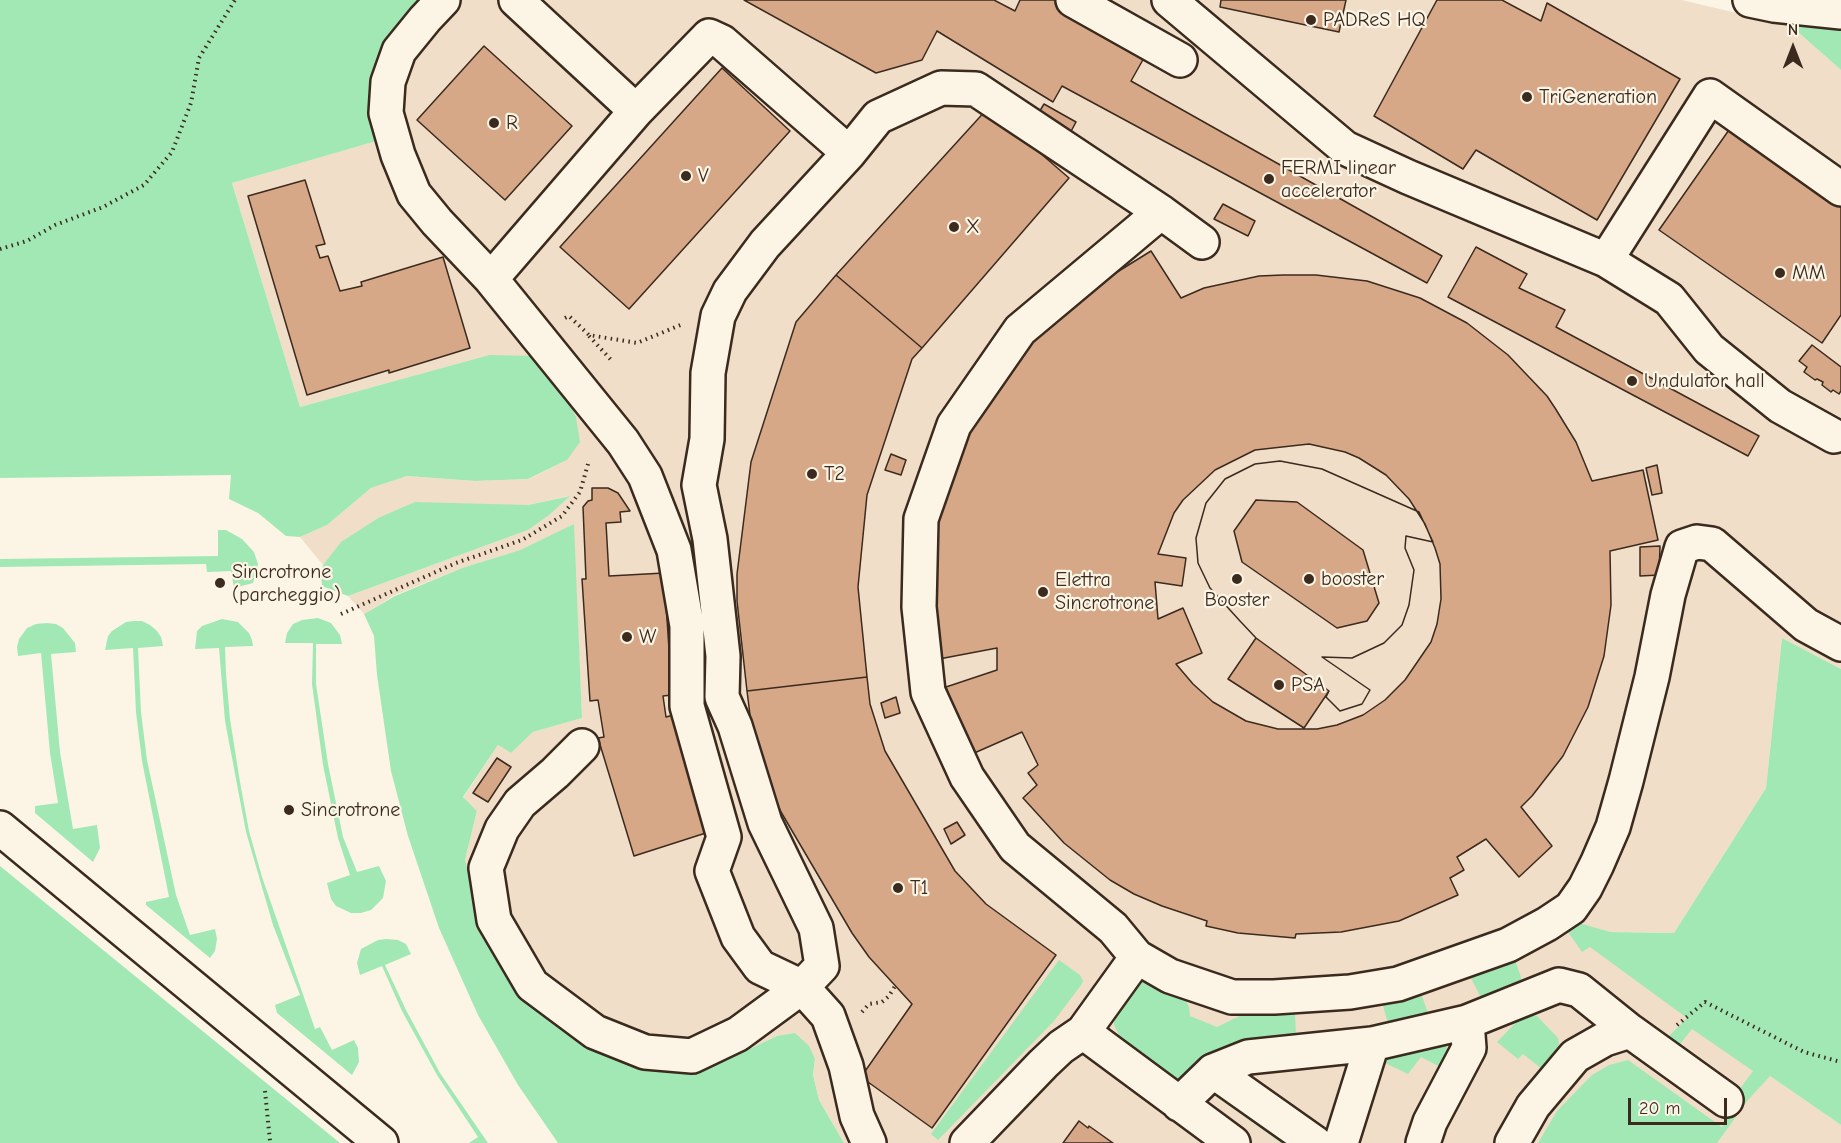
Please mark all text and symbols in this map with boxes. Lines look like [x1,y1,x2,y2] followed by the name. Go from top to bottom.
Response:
[1323,8,1426,32] place label: PADReS HQ
[1304,13,1318,27] marker: PADReS HQ
[1763,18,1823,78] north arrow
[1788,21,1798,39] text: N
[1539,85,1657,109] place label: TriGeneration
[1520,90,1534,104] marker: TriGeneration
[506,111,518,135] place label: R
[487,116,501,130] marker: R
[1281,156,1396,203] place label: FERMI linear accelerator
[698,164,709,188] place label: V
[679,169,693,183] marker: V
[1262,172,1276,186] marker: FERMI linear accelerator
[966,215,980,239] place label: X
[947,220,961,234] marker: X
[1792,261,1826,285] place label: MM
[1773,266,1787,280] marker: MM
[1644,369,1765,393] place label: Undulator hall
[1625,374,1639,388] marker: Undulator hall
[824,462,845,486] place label: T2
[805,467,819,481] marker: T2
[232,560,341,607] place label: Sincrotrone (parcheggio)
[1321,567,1384,591] place label: booster
[1055,568,1154,615] place label: Elettra Sincrotrone
[1230,572,1244,586] marker: Booster
[1302,572,1316,586] marker: booster
[213,576,227,590] marker: Sincrotrone (parcheggio)
[1036,585,1050,599] marker: Elettra Sincrotrone
[1205,588,1269,612] place label: Booster
[639,625,656,649] place label: W
[620,630,634,644] marker: W
[1291,673,1325,697] place label: PSA
[1272,678,1286,692] marker: PSA
[301,798,400,822] place label: Sincrotrone
[282,803,296,817] marker: Sincrotrone
[910,876,928,900] place label: T1
[891,881,905,895] marker: T1
[1631,1086,1730,1124] scale bar
[1639,1098,1680,1119] text: 20 m

